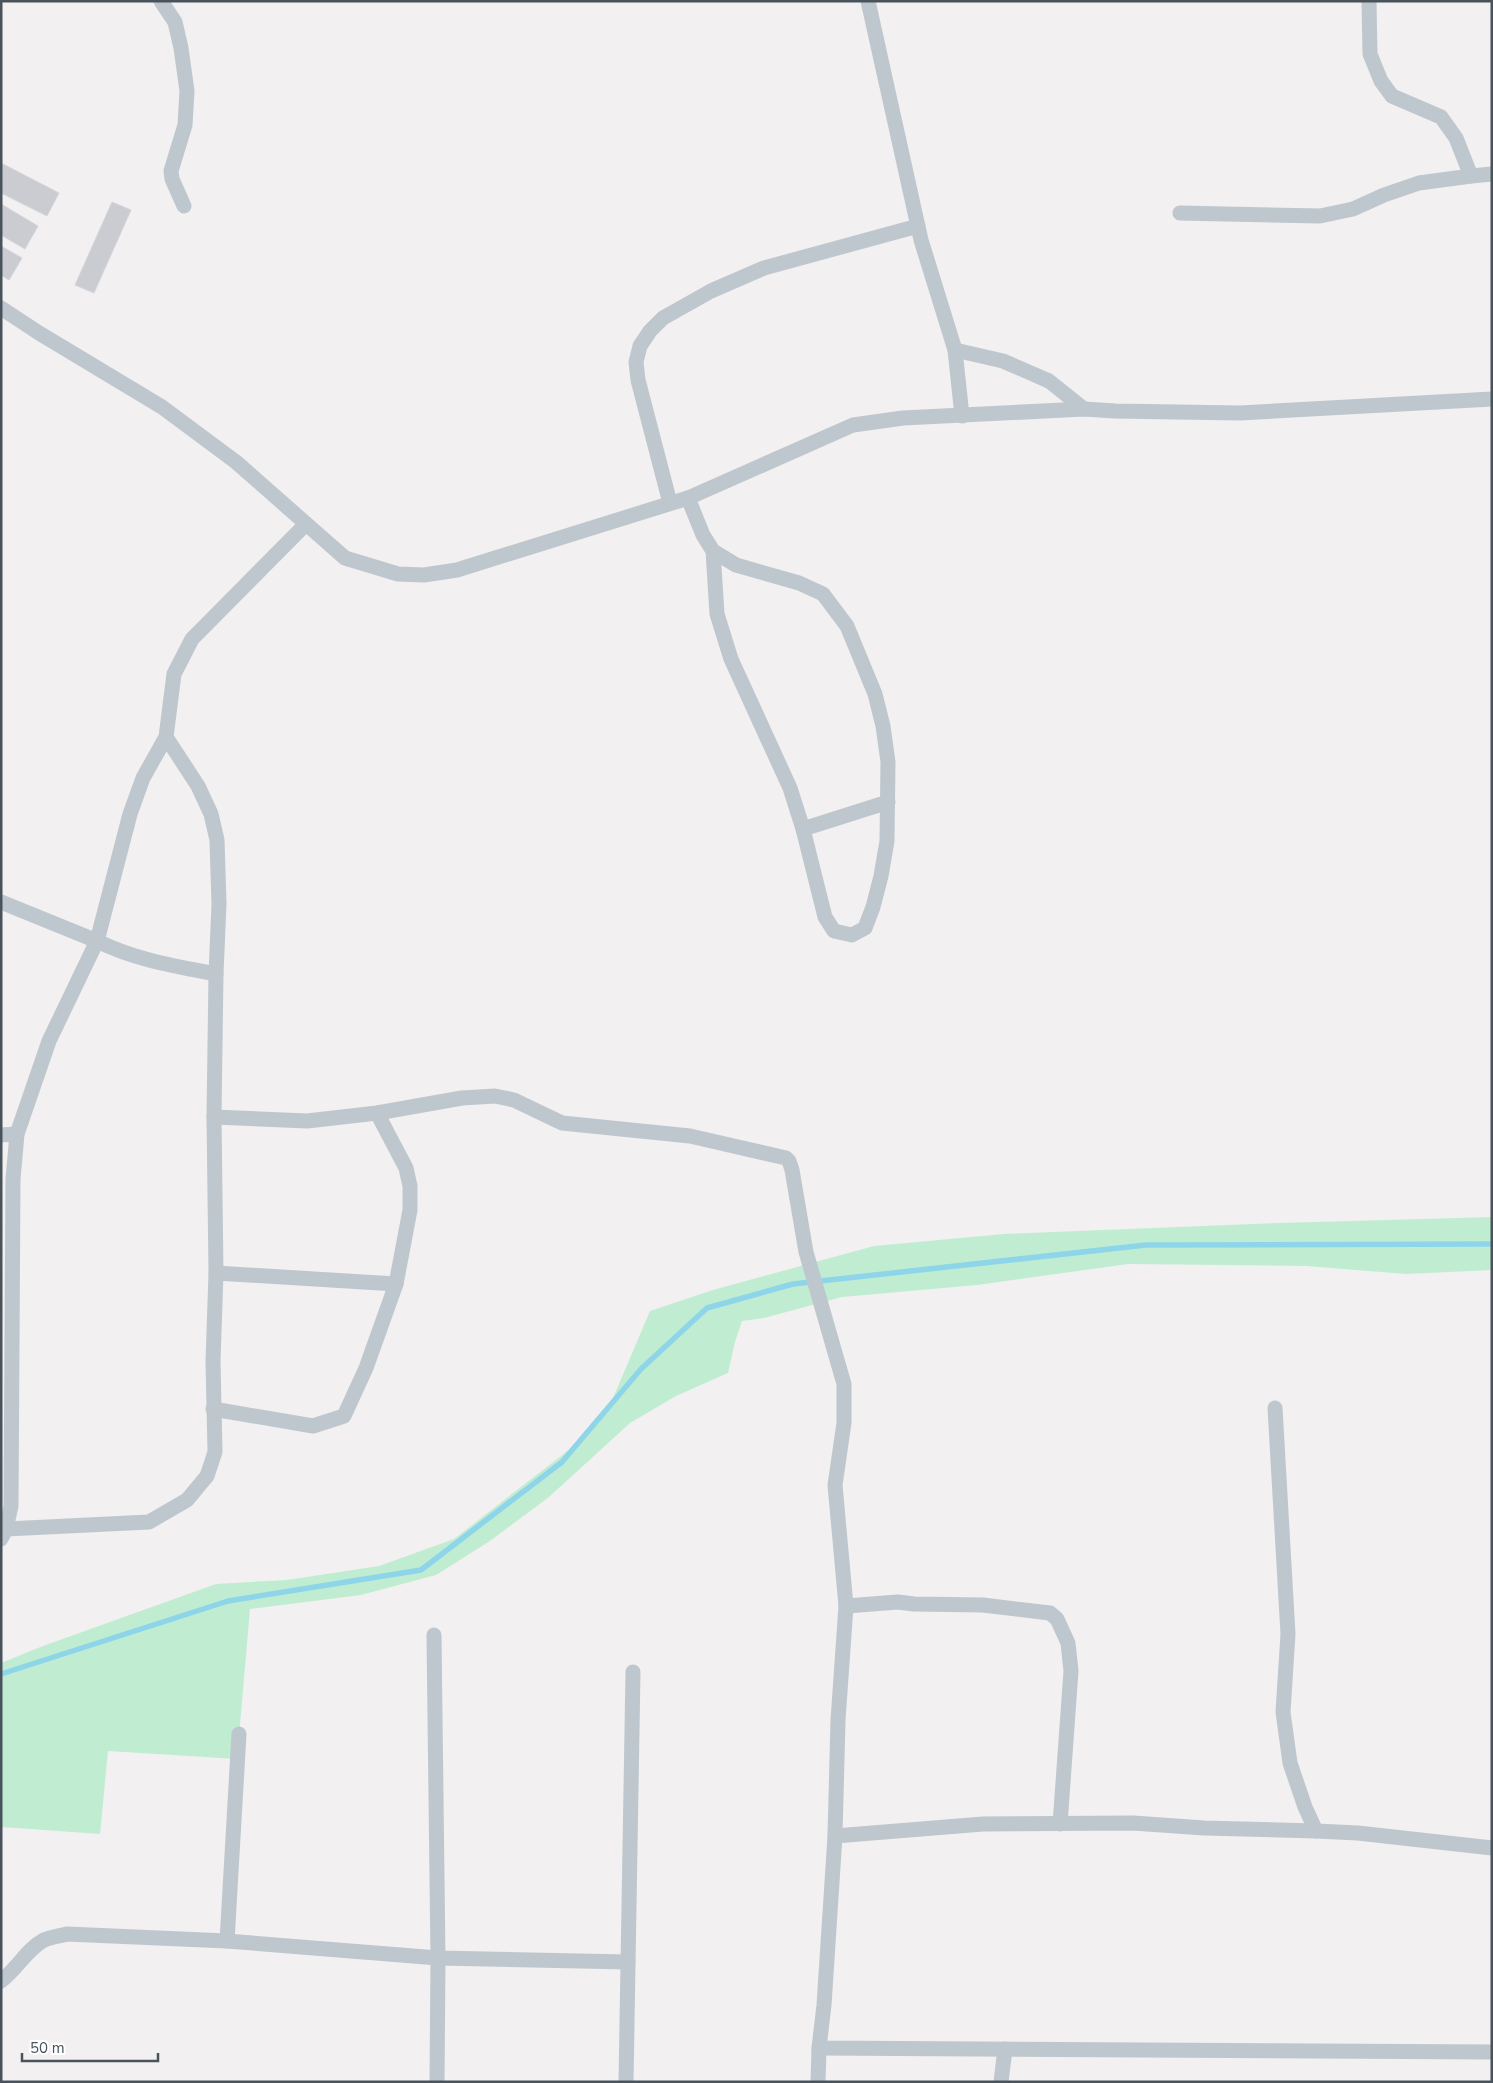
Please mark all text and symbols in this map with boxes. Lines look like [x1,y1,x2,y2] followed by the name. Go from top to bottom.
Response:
[22,2030,159,2062] scale bar
[30,2038,65,2058] text: 50 m

